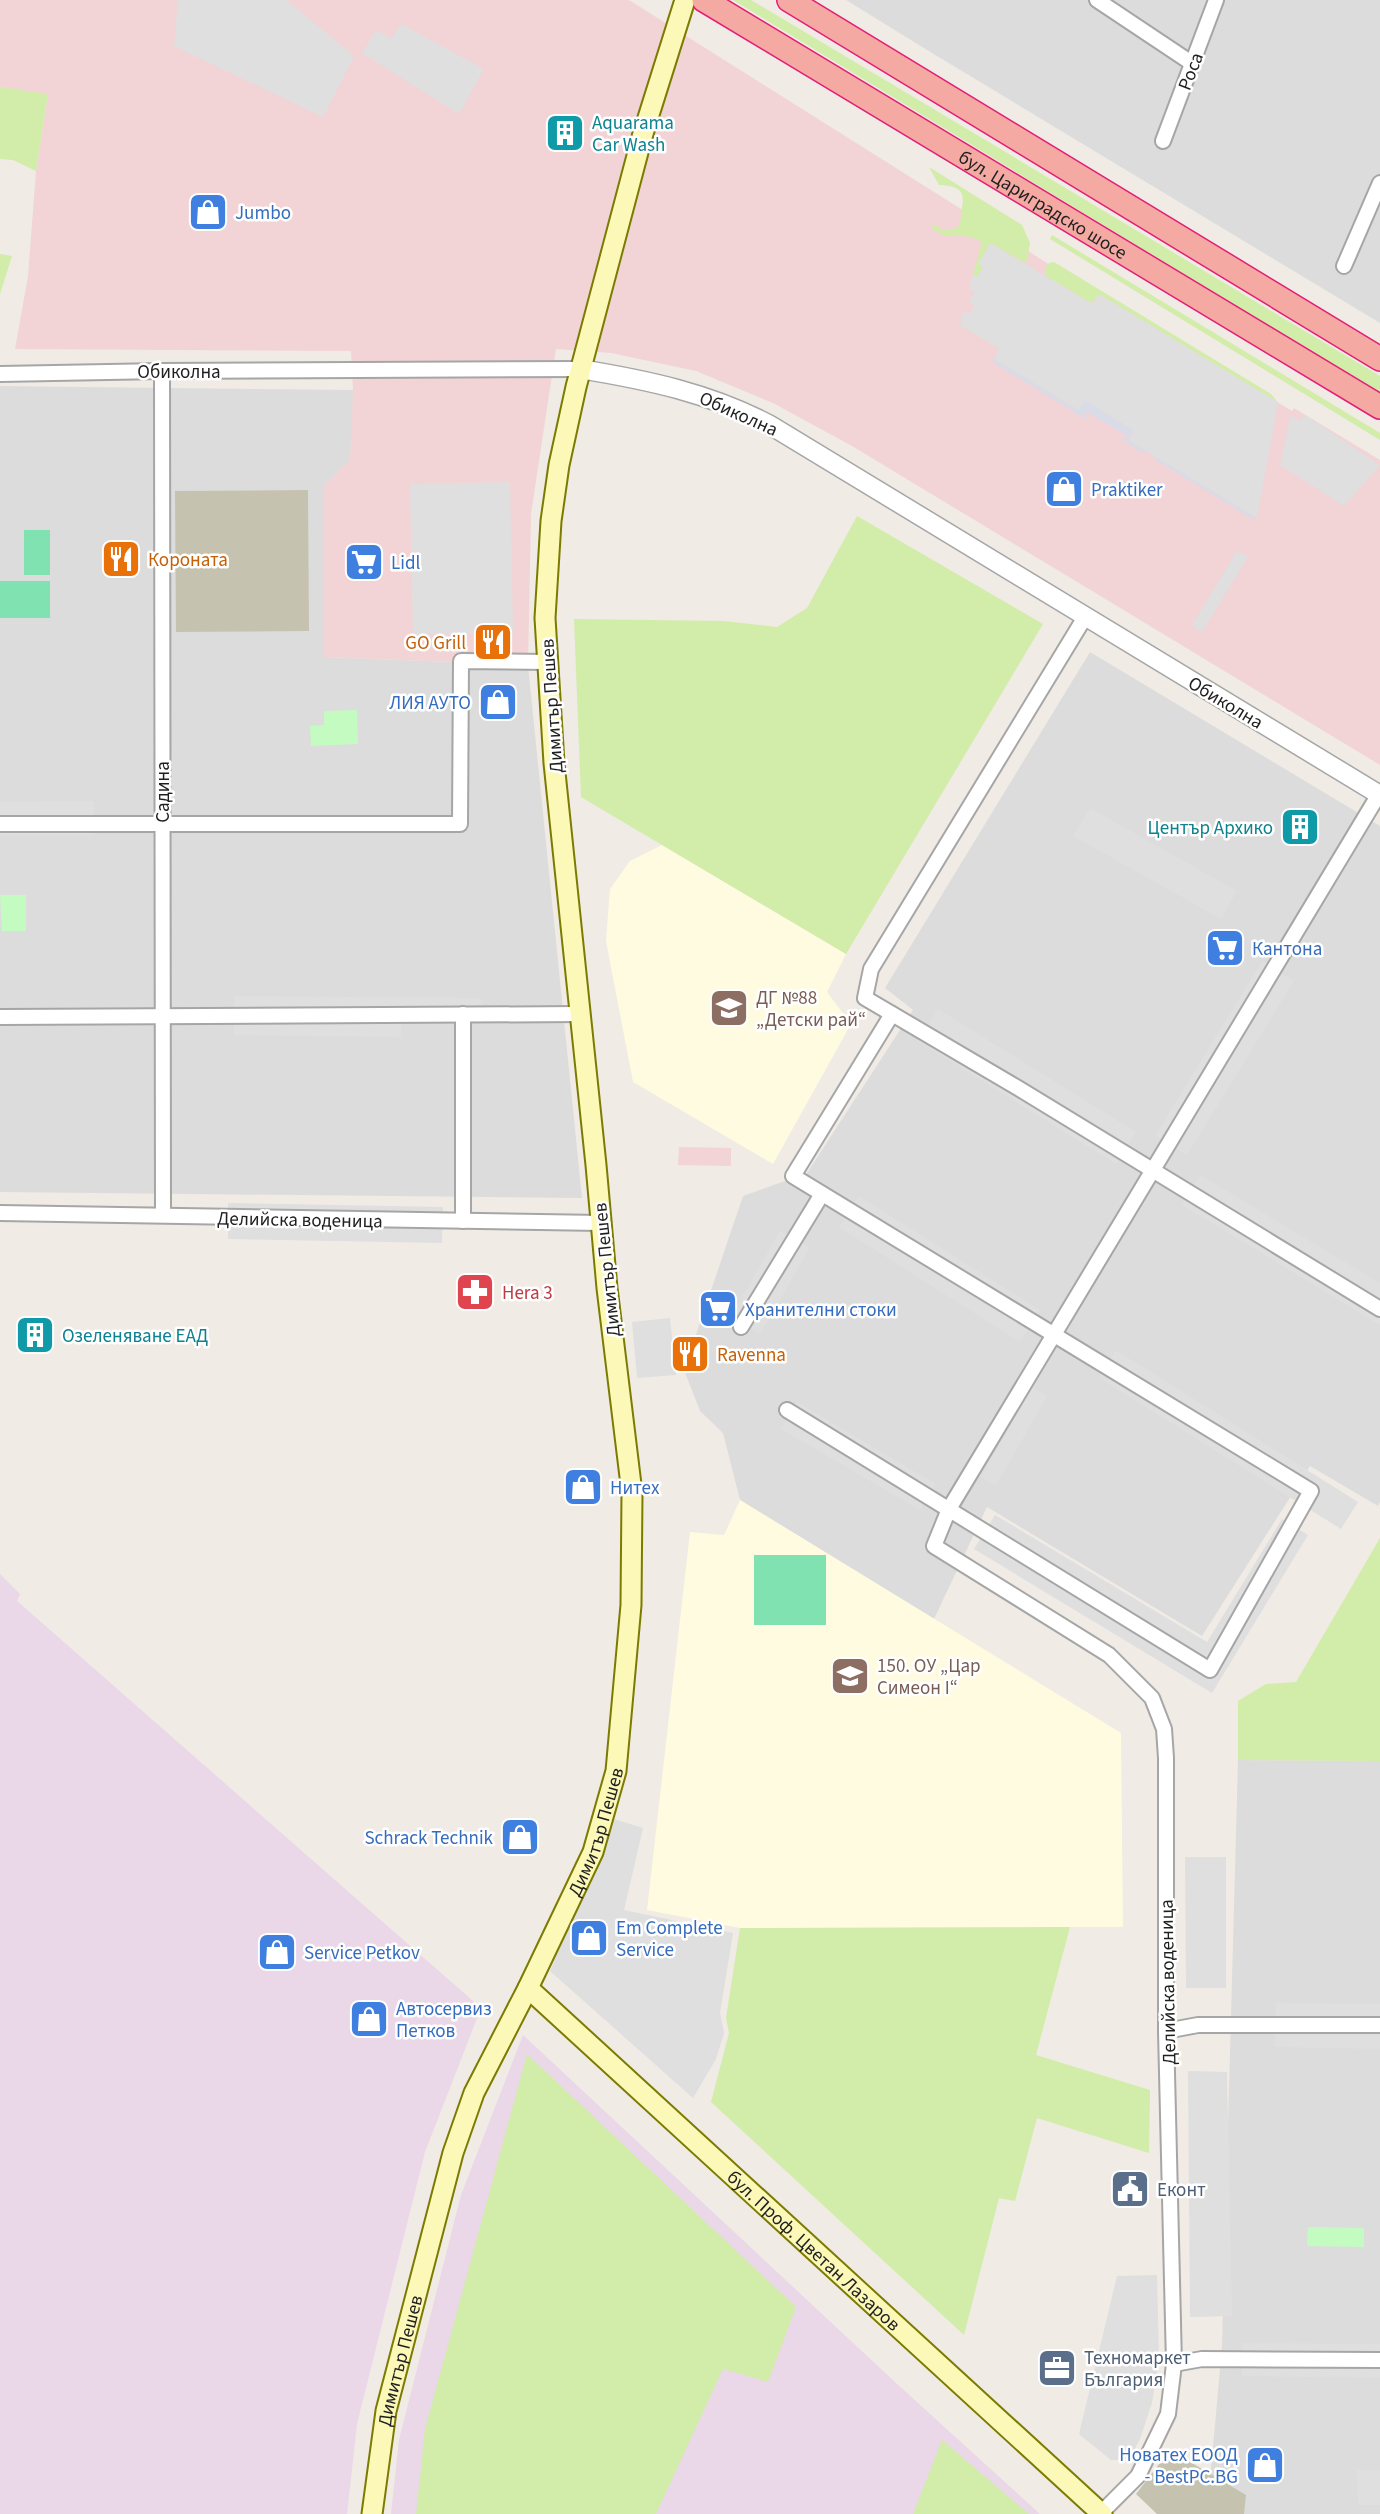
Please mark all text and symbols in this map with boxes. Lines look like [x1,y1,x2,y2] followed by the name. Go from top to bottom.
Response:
[1172,49,1211,94] street label: Роса
[592,110,674,159] place label: Aquarama Car Wash
[544,112,586,154] building icon: Aquarama Car Wash
[953,144,1132,267] street label: бул. Цариградско шосе
[187,191,229,233] shop icon: Jumbo
[235,200,291,227] place label: Jumbo
[137,359,221,386] street label: Обиколна
[695,385,782,444] street label: Обиколна
[1043,468,1085,510] shop icon: Praktiker
[1091,477,1163,504] place label: Praktiker
[100,538,142,580] restaurant icon: Короната
[343,541,385,583] supermarket icon: Lidl
[148,547,228,574] place label: Короната
[391,550,420,577] place label: Lidl
[472,621,514,663] restaurant icon: GO Grill
[405,630,466,657] place label: GO Grill
[534,638,571,774] street label: Димитър Пешев
[1183,670,1268,736] street label: Обиколна
[477,681,519,723] shop icon: ЛИЯ АУТО
[389,690,471,717] place label: ЛИЯ АУТО
[150,761,177,823] street label: Садина
[1279,806,1321,848] building icon: Център Архико
[1147,815,1273,842] place label: Център Архико
[1204,927,1246,969] supermarket icon: Кантона
[1252,936,1322,963] place label: Кантона
[756,985,866,1034] place label: ДГ №88 „Детски рай“
[708,987,750,1029] school or university icon: ДГ №88 „Детски рай“
[587,1201,628,1338] street label: Димитър Пешев
[217,1206,383,1235] street label: Делийска воденица
[454,1271,496,1313] pharmacy icon: Hera 3
[502,1280,553,1307] place label: Hera 3
[697,1288,739,1330] supermarket icon: Хранителни стоки
[745,1297,897,1324] place label: Хранителни стоки
[14,1314,56,1356] building icon: Озеленяване ЕАД
[62,1323,208,1350] place label: Озеленяване ЕАД
[669,1333,711,1375] restaurant icon: Ravenna
[717,1342,786,1369] place label: Ravenna
[562,1466,604,1508] shop icon: Нитех
[610,1475,660,1502] place label: Нитех
[877,1653,981,1702] place label: 150. ОУ „Цар Симеон I“
[829,1655,871,1697] school or university icon: 150. ОУ „Цар Симеон I“
[562,1764,631,1901] street label: Димитър Пешев
[499,1816,541,1858] shop icon: Schrack Technik
[364,1825,494,1852] place label: Schrack Technik
[1154,1899,1183,2065] street label: Делийска воденица
[616,1915,723,1964] place label: Em Complete Service
[568,1917,610,1959] shop icon: Em Complete Service
[256,1931,298,1973] shop icon: Service Petkov
[304,1940,420,1967] place label: Service Petkov
[396,1996,492,2045] place label: Автосервиз Петков
[348,1998,390,2040] shop icon: Автосервиз Петков
[720,2165,906,2338] street label: бул. Проф. Цветан Лазаров
[1109,2168,1151,2210] public building icon: Еконт
[1157,2177,1206,2204] place label: Еконт
[372,2292,431,2428] street label: Димитър Пешев
[1084,2345,1191,2394] place label: Техномаркет България
[1036,2347,1078,2389] office icon: Техномаркет България
[1119,2442,1238,2491] place label: Новатех ЕООД - BestPC.BG
[1244,2444,1286,2486] shop icon: Новатех ЕООД - BestPC.BG

